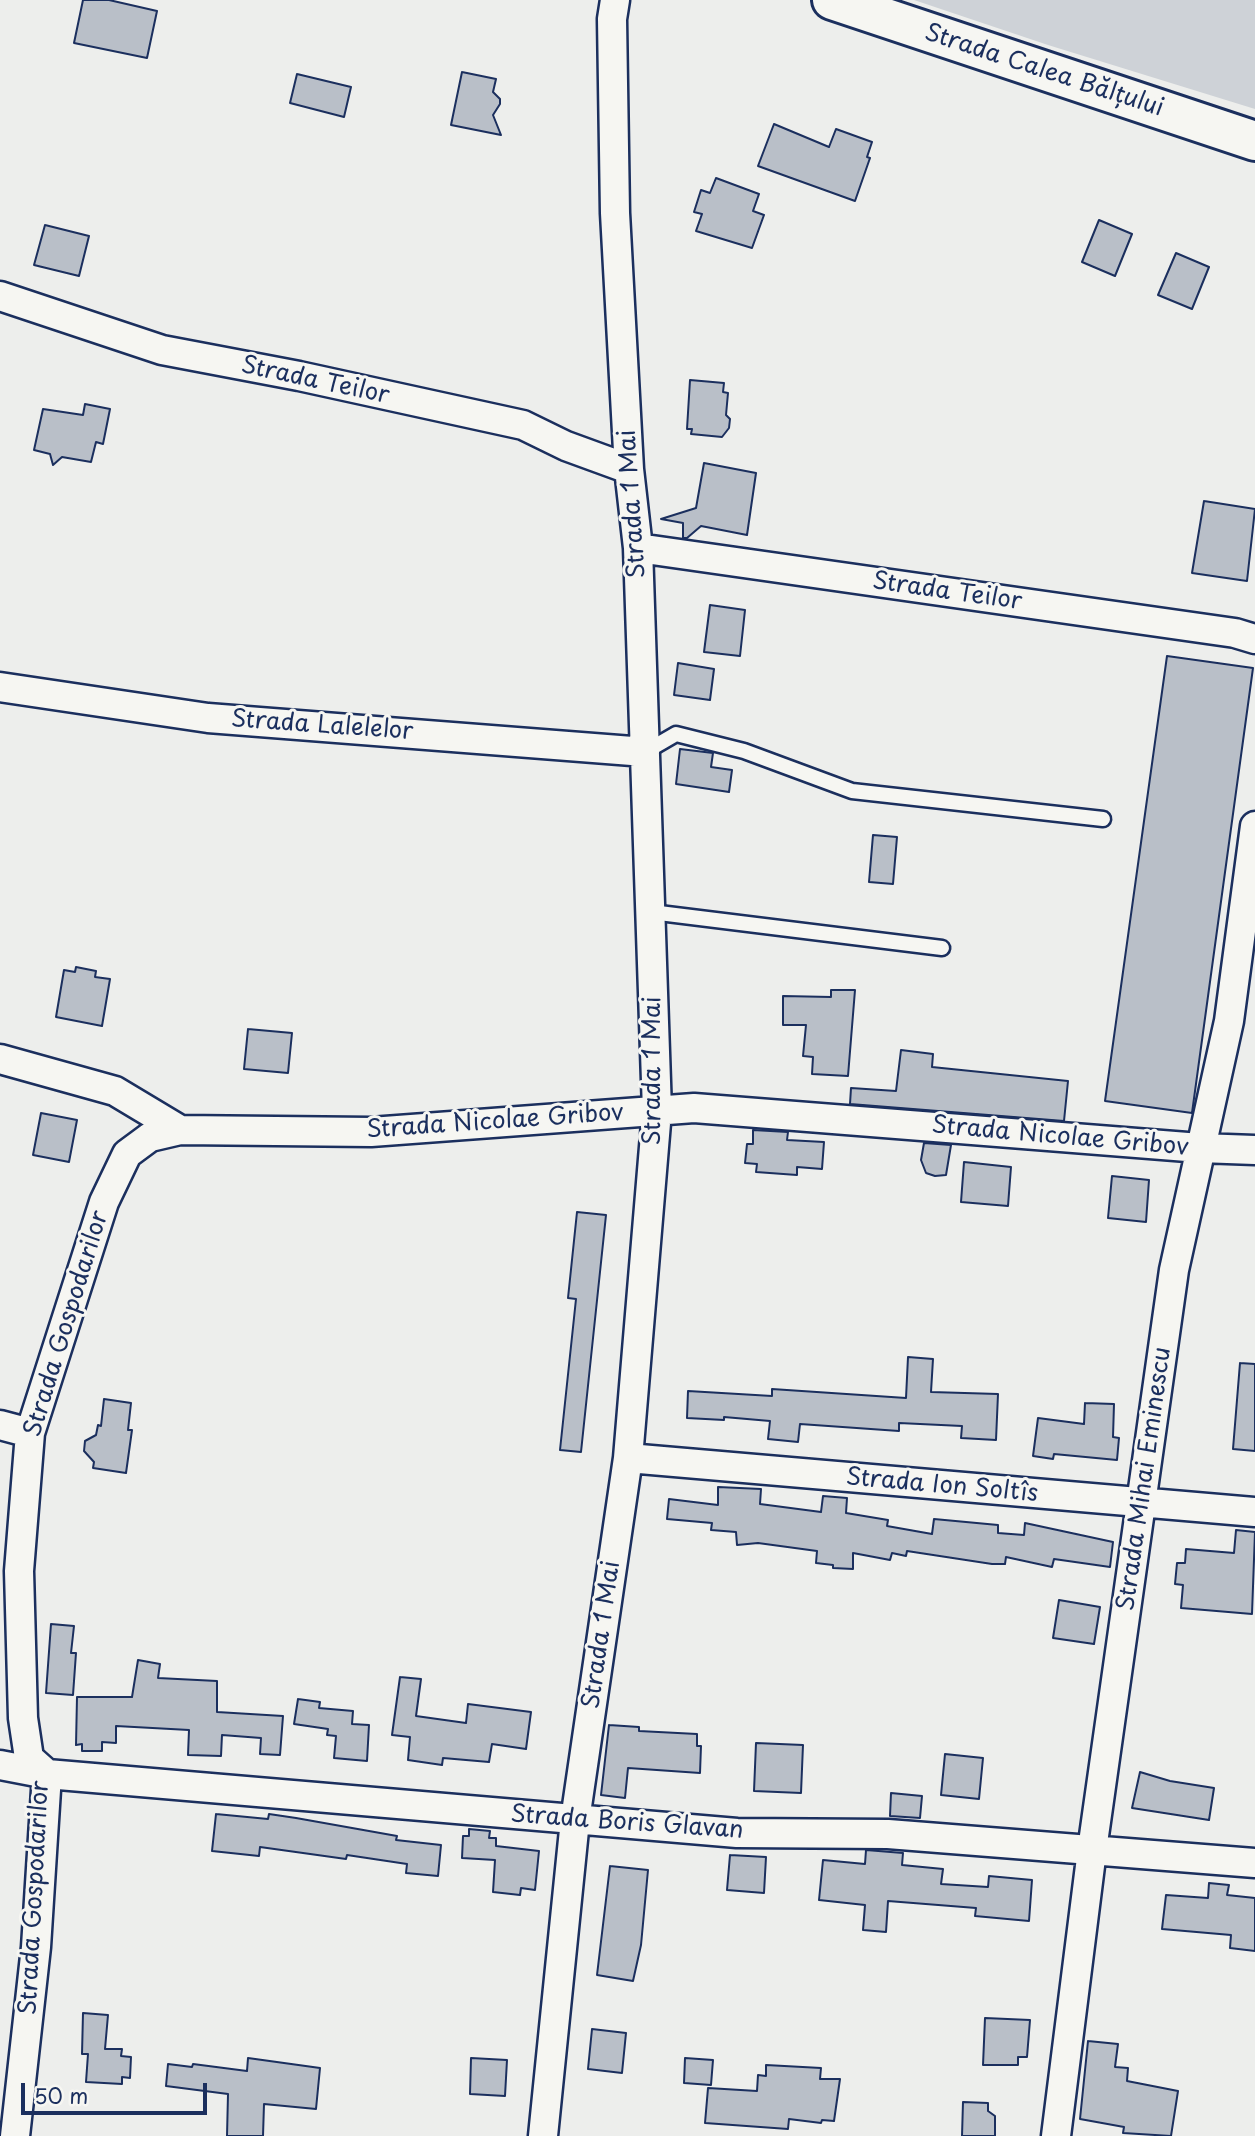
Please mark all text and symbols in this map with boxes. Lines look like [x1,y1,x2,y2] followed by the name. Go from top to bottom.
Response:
[921,19,1167,123] street label: Strada Calea Bălțului
[238,351,392,411] street label: Strada Teilor
[613,429,653,579] street label: Strada 1 Mai
[870,567,1024,617] street label: Strada Teilor
[230,705,414,747] street label: Strada Lalelelor
[639,996,667,1146] street label: Strada 1 Mai
[365,1099,625,1145] street label: Strada Nicolae Gribov
[930,1111,1190,1163] street label: Strada Nicolae Gribov
[19,1208,115,1440] street label: Strada Gospodarilor
[1112,1345,1178,1613] street label: Strada Mihai Eminescu
[845,1463,1039,1509] street label: Strada Ion Soltîs
[577,1559,627,1711] street label: Strada 1 Mai
[14,1780,56,2016] street label: Strada Gospodarilor
[510,1800,744,1846] street label: Strada Boris Glavan
[24,2070,210,2114] scale bar
[34,2079,88,2111] text: 50 m

